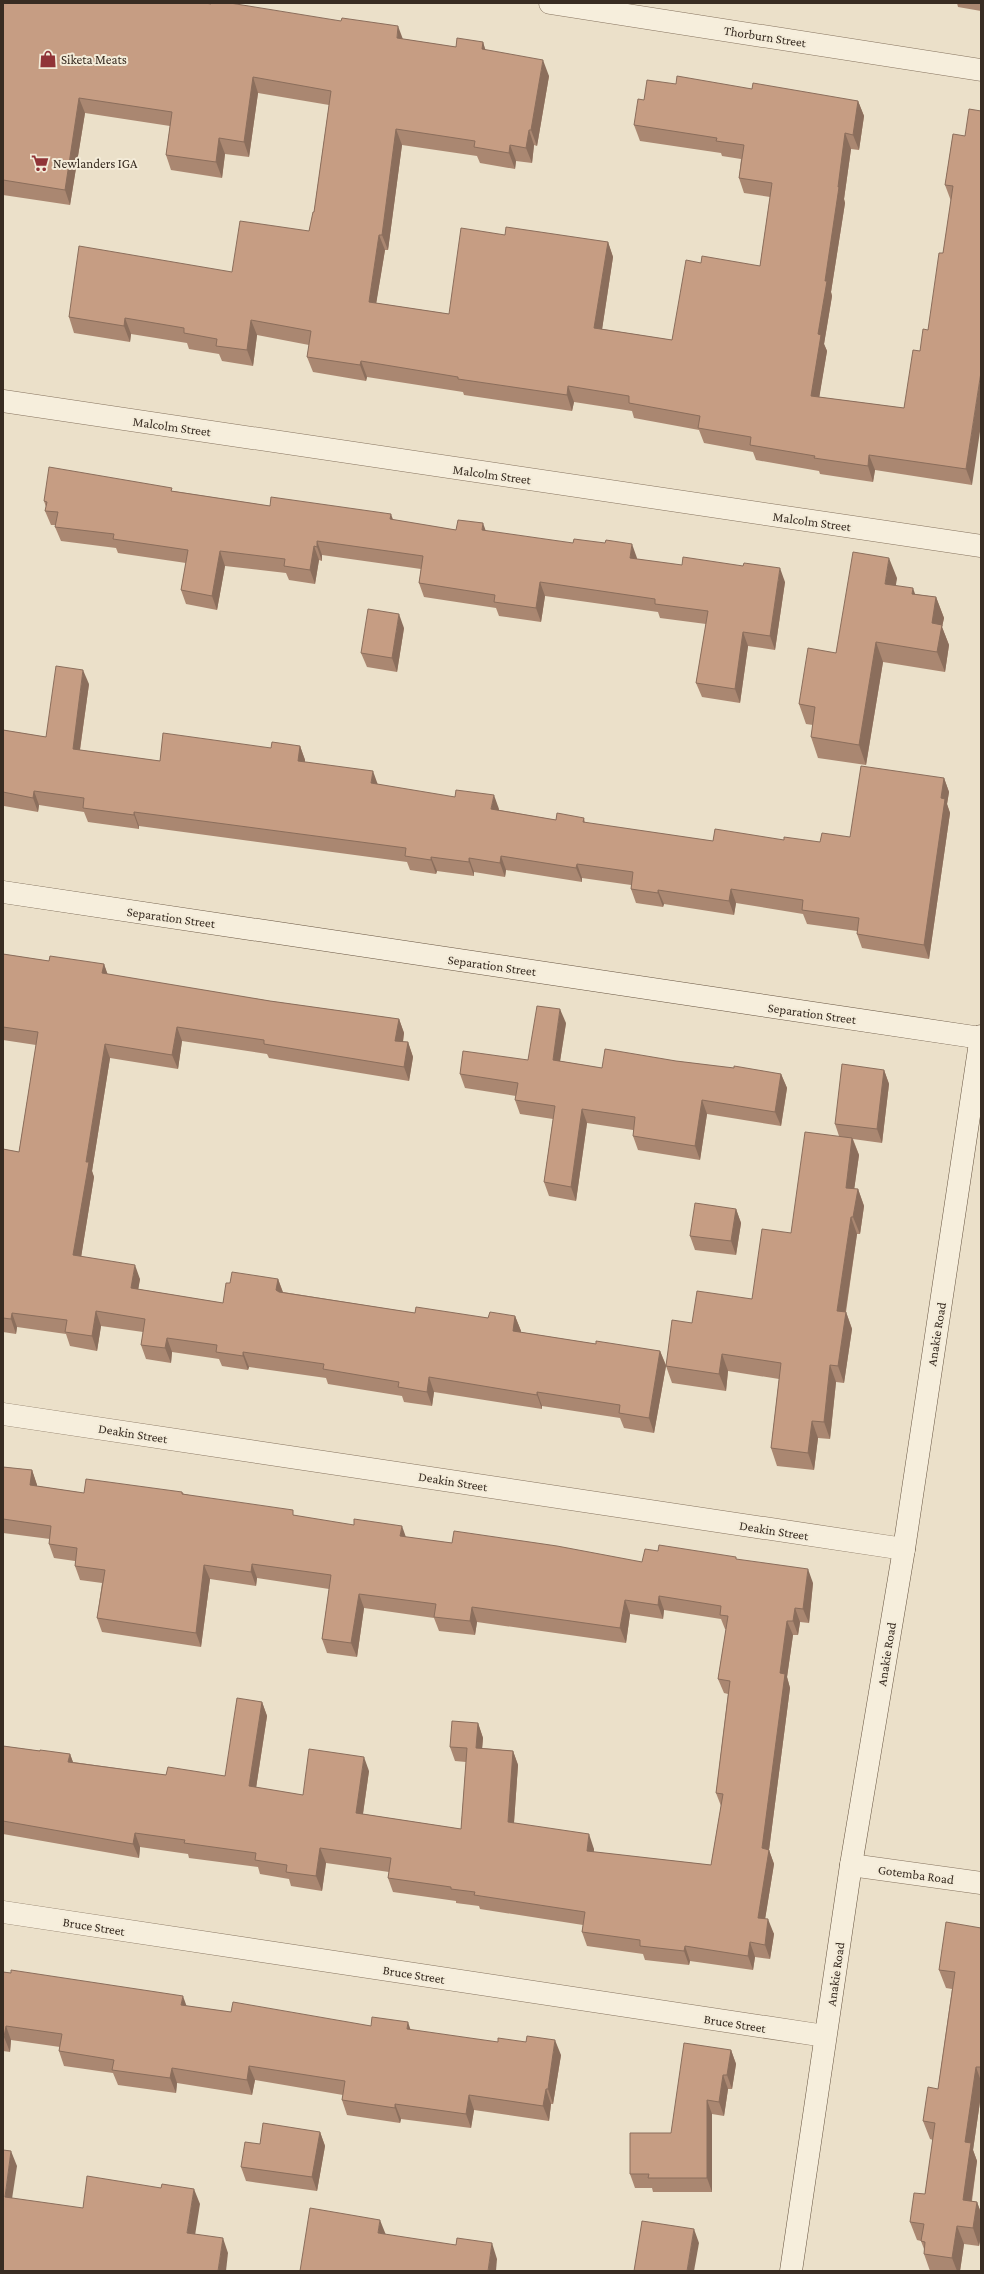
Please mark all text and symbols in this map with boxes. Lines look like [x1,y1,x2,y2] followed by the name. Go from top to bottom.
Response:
[723,23,808,51] street label: Thorburn Street
[38,49,58,69] shop icon: Siketa Meats
[61,52,127,67] place label: Siketa Meats
[30,153,50,173] supermarket icon: Newlanders IGA
[53,156,138,171] place label: Newlanders IGA
[132,414,213,439] street label: Malcolm Street
[452,462,533,487] street label: Malcolm Street
[772,509,853,534] street label: Malcolm Street
[126,904,217,931] street label: Separation Street
[447,952,538,979] street label: Separation Street
[767,1000,858,1027] street label: Separation Street
[924,1301,949,1367] street label: Anakie Road
[97,1421,169,1446] street label: Deakin Street
[417,1469,489,1494] street label: Deakin Street
[738,1518,810,1543] street label: Deakin Street
[874,1621,899,1687] street label: Anakie Road
[877,1862,955,1887] street label: Gotemba Road
[62,1914,127,1939] street label: Bruce Street
[824,1941,847,2007] street label: Anakie Road
[382,1962,447,1987] street label: Bruce Street
[703,2011,768,2036] street label: Bruce Street

